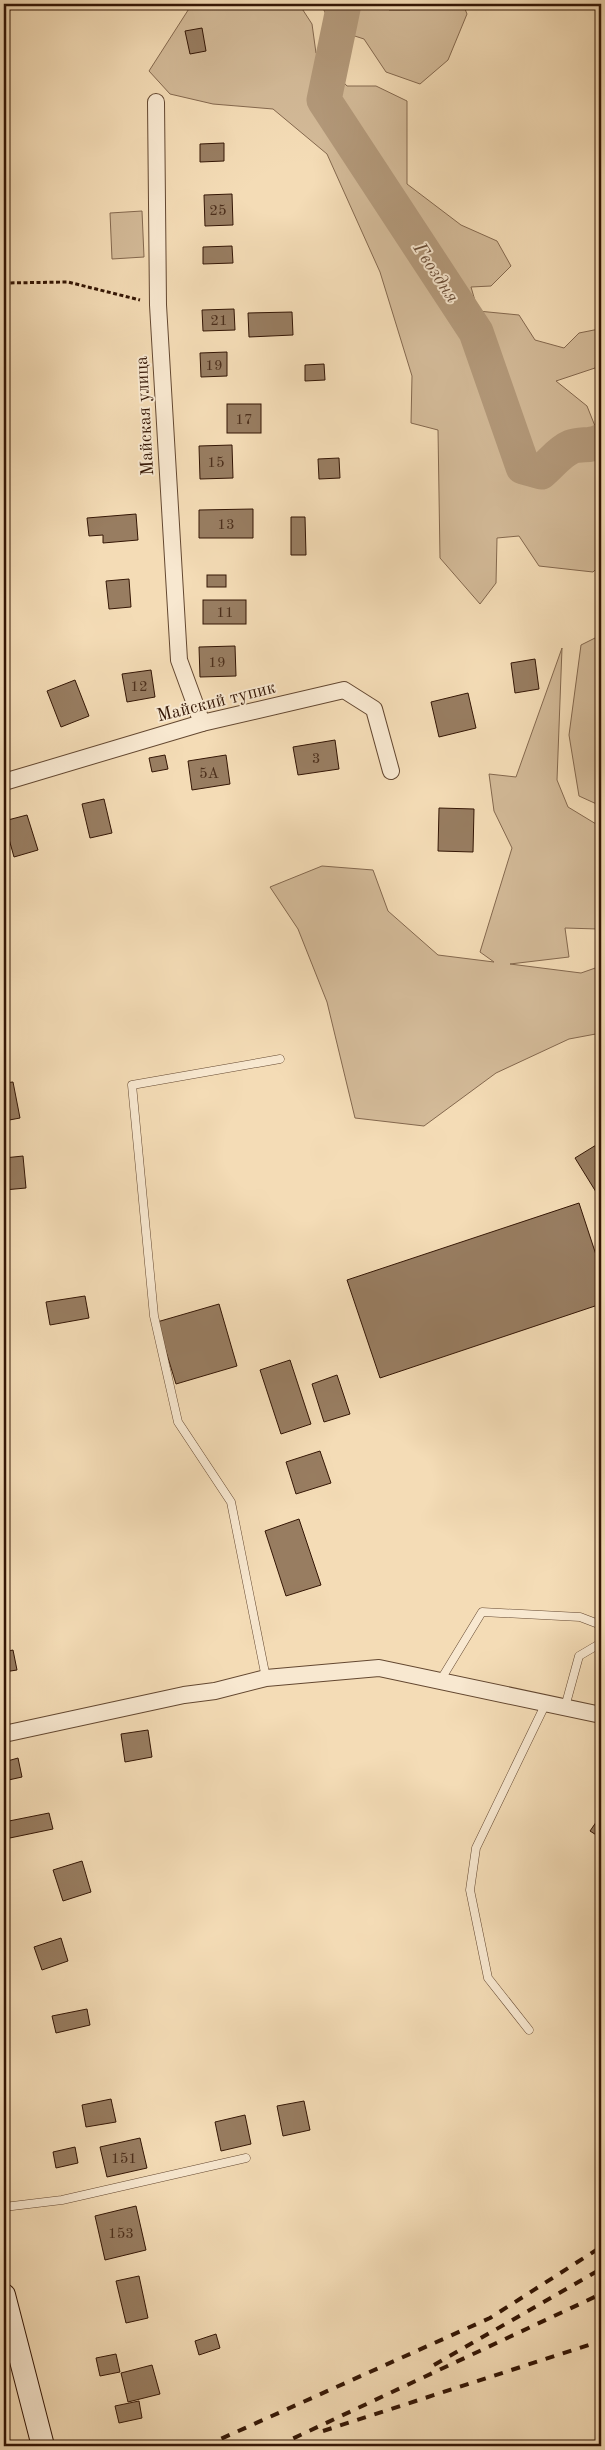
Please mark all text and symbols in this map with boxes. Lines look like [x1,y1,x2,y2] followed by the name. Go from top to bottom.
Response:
[209,204,227,219] house number: 25
[408,239,461,307] water label: Гвоздня
[210,314,228,329] house number: 21
[133,356,157,476] street label: Майская улица
[205,359,223,374] house number: 19
[235,413,253,428] house number: 17
[207,456,225,471] house number: 15
[217,518,235,533] house number: 13
[216,606,234,621] house number: 11
[208,656,226,671] house number: 19
[155,679,277,725] street label: Майский тупик
[130,680,148,695] house number: 12
[312,752,320,767] house number: 3
[199,767,220,782] house number: 5А
[111,2152,137,2167] house number: 151
[108,2227,134,2242] house number: 153

